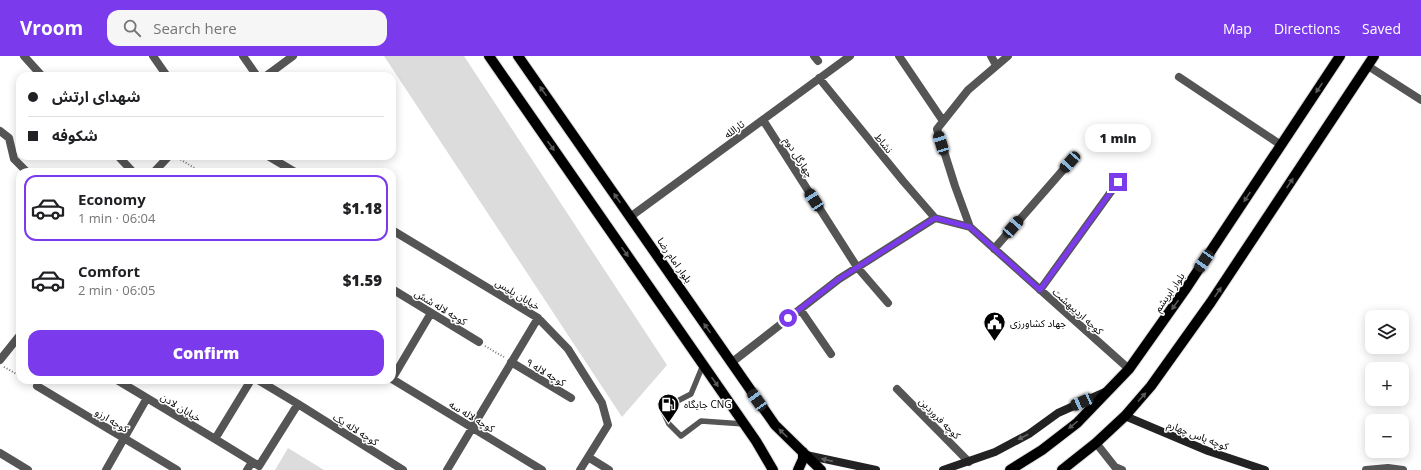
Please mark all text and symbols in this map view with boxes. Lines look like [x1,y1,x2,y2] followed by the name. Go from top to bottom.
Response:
[107,10,387,46] search box
[20,15,83,41] text: Vroom
[121,17,143,39] icon: search
[153,18,237,38] text: Search here
[1223,19,1252,38] text: Map
[1274,19,1340,38] text: Directions
[1362,19,1401,38] text: Saved
[1315,83,1323,94] one-way arrow
[52,86,140,106] text: شهدای ارتش
[539,86,547,97] one-way arrow
[721,117,747,141] street label: ثارالله
[1085,124,1151,152] callout: 1 min
[52,125,98,145] text: شکوفه
[1100,129,1136,147] text: 1 min
[872,130,897,156] street label: نشاط
[932,130,950,156] car
[779,134,817,181] street label: چهارگل دوم
[547,140,555,151] one-way arrow
[1058,149,1082,175] car
[1109,173,1127,191] route end
[1286,178,1294,188] one-way arrow
[802,187,826,213] car
[78,189,146,209] text: Economy
[30,190,66,226] icon: car
[1243,192,1251,202] one-way arrow
[613,193,621,203] one-way arrow
[343,198,382,218] text: $1.18
[78,209,155,227] text: 1 min · 06:04
[1001,214,1025,240] car
[653,235,696,287] street label: بلوار امام رضا
[621,247,629,258] one-way arrow
[1192,248,1216,274] car
[78,261,140,281] text: Comfort
[30,262,66,298] icon: car
[1150,269,1189,315] street label: بلوار ابریشم
[343,270,382,290] text: $1.59
[493,275,543,313] street label: خیابان پلیس
[78,281,155,299] text: 2 min · 06:05
[1050,285,1107,338] street label: کوچه اردیبهشت
[412,286,470,329] street label: کوچه لاله شش
[1214,286,1222,297] one-way arrow
[1171,299,1179,310] one-way arrow
[779,309,797,327] route start
[982,310,1008,343] public building icon: جهاد کشاورزی
[1365,310,1409,458] map controls
[1365,310,1409,354] button: layers
[1010,316,1066,330] place label: جهاد کشاورزی
[703,323,711,333] one-way arrow
[28,330,384,376] button: Confirm
[524,355,569,390] street label: کوچه لاله ۹
[1365,362,1409,406] button: +
[711,377,719,387] one-way arrow
[745,387,769,413] car
[158,389,204,425] street label: خیابان لادن
[656,391,682,424] fuel station icon: جایگاه CNG
[1069,392,1095,412] car
[1137,392,1147,402] one-way arrow
[916,394,964,443] street label: کوچه فروردین
[447,397,498,436] street label: کوچه لاله سه
[684,397,732,411] place label: جایگاه CNG
[93,405,132,436] street label: کوچه ارزو
[331,410,382,449] street label: کوچه لاله یک
[1365,414,1409,458] button: −
[1165,417,1232,455] street label: کوچه یاس چهارم
[1068,421,1079,430] one-way arrow
[778,428,788,438] one-way arrow
[1017,434,1029,440] one-way arrow
[821,456,833,462] one-way arrow

